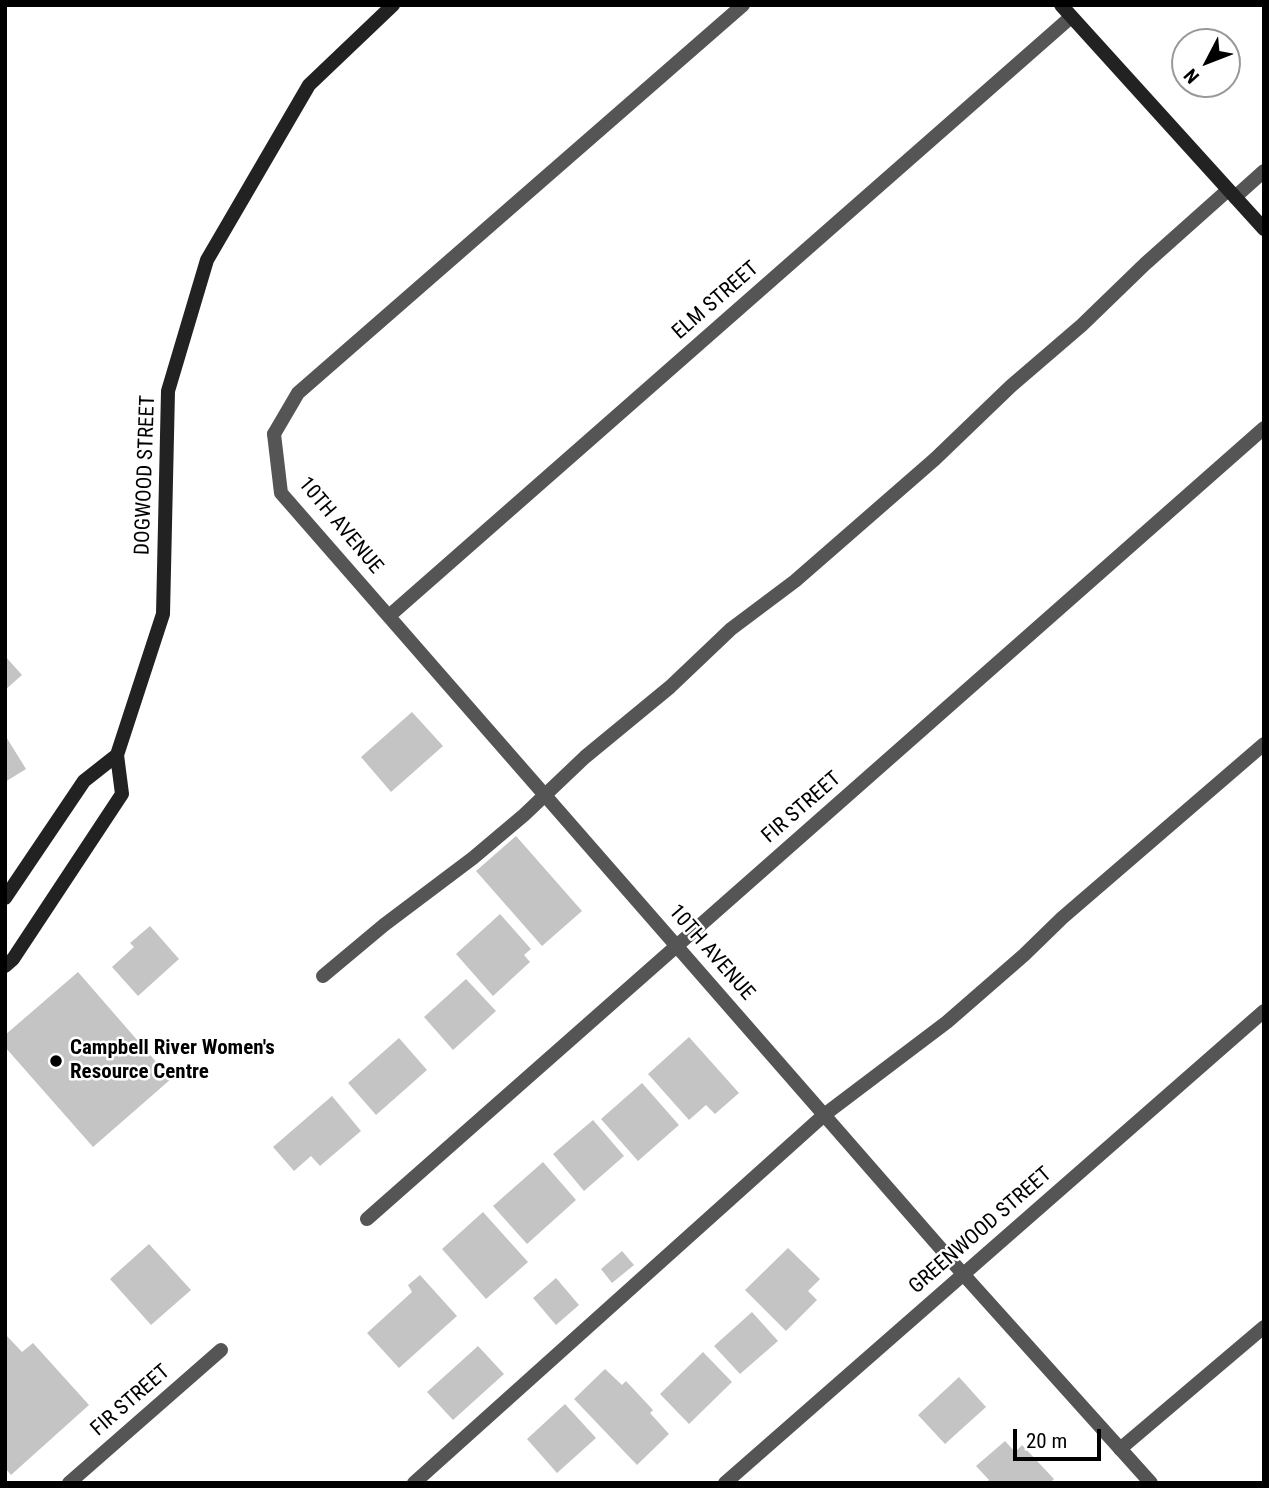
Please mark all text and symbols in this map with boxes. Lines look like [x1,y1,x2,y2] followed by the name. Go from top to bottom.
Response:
[1171,28,1241,98] north arrow
[1179,64,1204,88] text: N
[668,257,764,345] street label: ELM STREET
[131,395,161,555] street label: DOGWOOD STREET
[292,473,388,579] street label: 10TH AVENUE
[757,767,847,849] street label: FIR STREET
[663,900,759,1006] street label: 10TH AVENUE
[70,1036,275,1086] place label: Campbell River Women's Resource Centre
[48,1053,64,1069] marker: Campbell River Women's Resource Centre
[905,1162,1057,1300] street label: GREENWOOD STREET
[86,1360,176,1442] street label: FIR STREET
[1017,1414,1104,1458] scale bar
[1026,1429,1067,1453] text: 20 m

